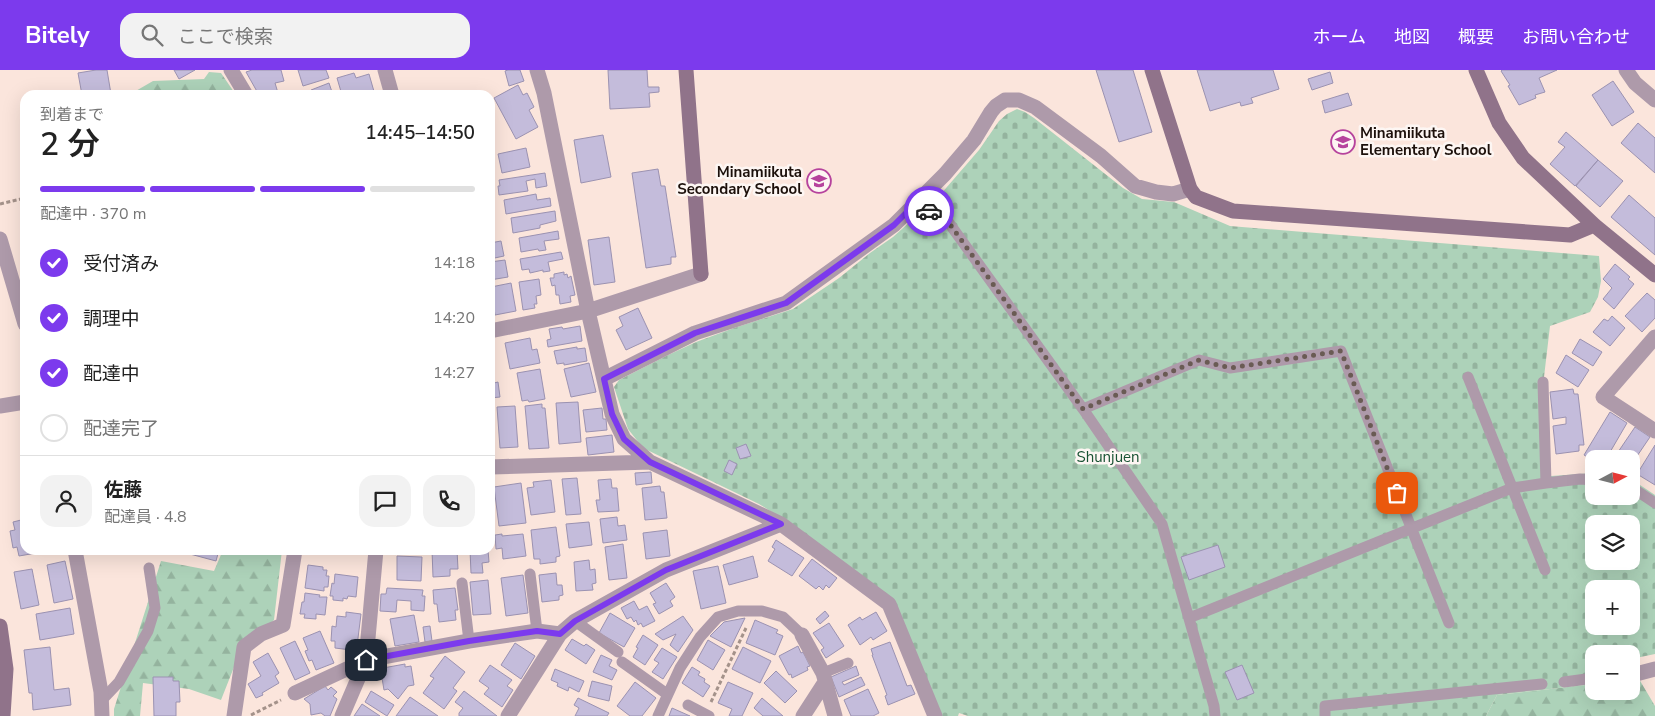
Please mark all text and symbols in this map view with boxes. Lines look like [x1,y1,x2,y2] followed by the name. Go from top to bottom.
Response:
[120,13,470,58] search box
[25,19,90,51] text: Bitely
[138,21,166,49] icon: search
[178,24,273,50] text: ここで検索
[1313,25,1366,49] text: ホーム
[1394,25,1430,49] text: 地図
[1458,25,1494,49] text: 概要
[1522,25,1630,49] text: お問い合わせ
[40,104,104,126] text: 到着まで
[365,120,475,146] text: 14:45–14:50
[40,123,100,166] text: 2 分
[1360,123,1492,160] place label: Minamiikuta Elementary School
[1330,129,1356,155] school or university icon: Minamiikuta Elementary School
[677,162,802,199] place label: Minamiikuta Secondary School
[806,168,832,194] school or university icon: Minamiikuta Secondary School
[904,186,954,236] courier
[915,197,943,225] icon: car
[40,203,146,225] text: 配達中 · 370 m
[40,249,68,277] icon: check
[83,251,159,277] text: 受付済み
[433,252,475,274] text: 14:18
[40,304,68,332] icon: check
[83,306,140,332] text: 調理中
[433,307,475,329] text: 14:20
[40,359,68,387] icon: check
[83,361,140,387] text: 配達中
[433,362,475,384] text: 14:27
[83,416,159,442] text: 配達完了
[1076,447,1140,467] park label: Shunjuen
[1585,450,1640,505] north arrow
[1585,450,1640,700] map controls
[1376,472,1418,514] pin
[40,475,92,527] button: person
[359,475,411,527] button: chat
[423,475,475,527] button: phone
[104,477,142,503] text: 佐藤
[1383,479,1411,507] icon: bag
[104,506,187,528] text: 配達員 · 4.8
[1585,515,1640,570] button: layers
[1585,580,1640,635] button: +
[345,639,387,681] pin
[1585,645,1640,700] button: −
[352,646,380,674] icon: home

